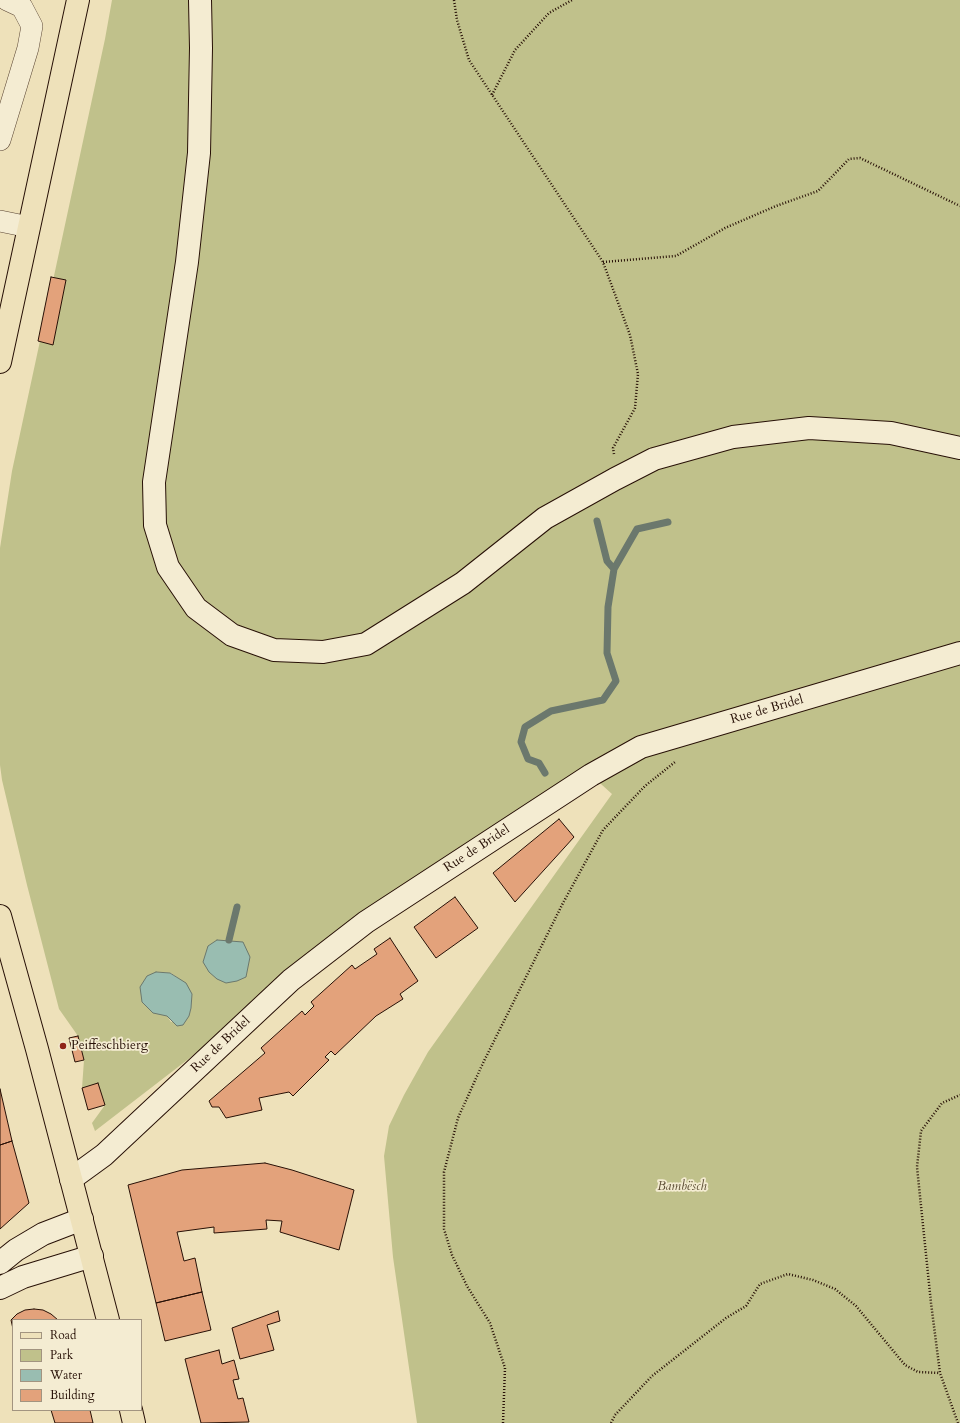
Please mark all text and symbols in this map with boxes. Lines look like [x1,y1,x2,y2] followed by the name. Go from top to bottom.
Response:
[729,692,805,728] street label: Rue de Bridel
[441,822,513,876] street label: Rue de Bridel
[188,1014,254,1076] street label: Rue de Bridel
[71,1038,148,1054] place label: Peiffeschbierg
[58,1041,68,1051] marker: Peiffeschbierg
[657,1179,707,1195] park label: Bambësch
[12,1319,142,1411] legend
[50,1327,76,1343] text: Road
[50,1347,73,1363] text: Park
[50,1367,82,1383] text: Water
[50,1387,94,1403] text: Building

